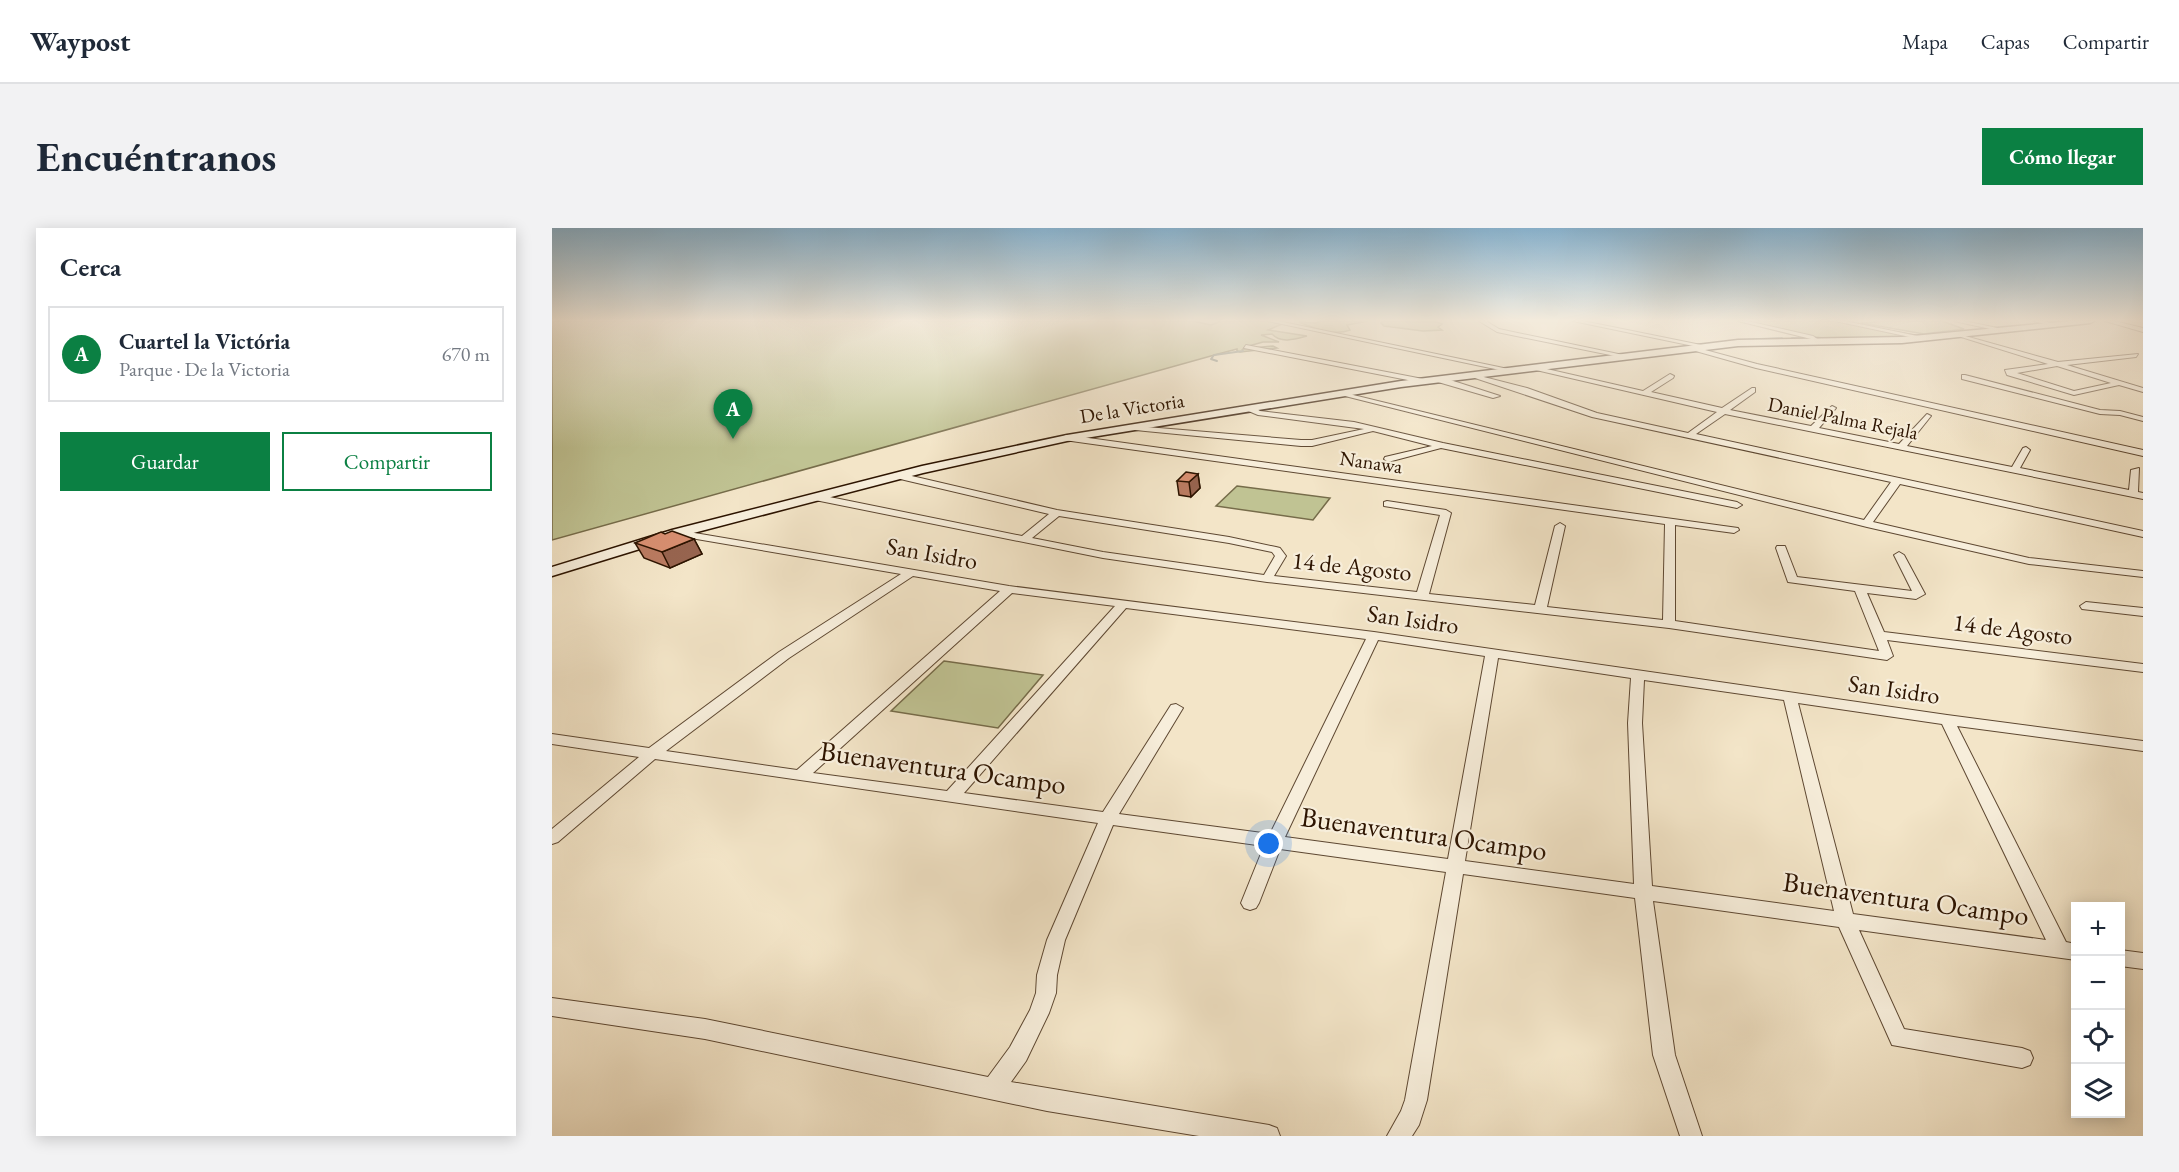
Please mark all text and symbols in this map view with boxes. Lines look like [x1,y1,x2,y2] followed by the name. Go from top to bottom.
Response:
[30,23,131,59] text: Waypost
[1902,28,1948,55] text: Mapa
[1981,28,2030,55] text: Capas
[2063,28,2149,55] text: Compartir
[1982,128,2143,185] button: Cómo llegar
[36,129,276,184] text: Encuéntranos
[60,250,121,284] text: Cerca
[119,327,290,356] text: Cuartel la Victória
[74,341,89,367] text: A
[442,341,490,367] text: 670 m
[119,356,290,382] text: Parque · De la Victoria
[1078,387,1186,429] street label: De la Victoria
[714,390,753,439] pin: A
[1766,391,1921,445] street label: Daniel Palma Rejala
[60,432,270,491] button: Guardar
[282,432,492,491] button: Compartir
[1338,445,1404,479] street label: Nanawa
[884,530,980,576] street label: San Isidro
[1291,544,1414,588] street label: 14 de Agosto
[1365,597,1461,641] street label: San Isidro
[1951,606,2075,652] street label: 14 de Agosto
[1846,667,1942,711] street label: San Isidro
[818,732,1068,802] street label: Buenaventura Ocampo
[1299,798,1549,868] street label: Buenaventura Ocampo
[1254,829,1283,858] your location
[1781,863,2031,933] street label: Buenaventura Ocampo
[2071,902,2125,1118] map controls
[2071,902,2125,956] button: +
[2071,956,2125,1010] button: −
[2071,1010,2125,1064] button: locate
[2071,1064,2125,1118] button: layers

